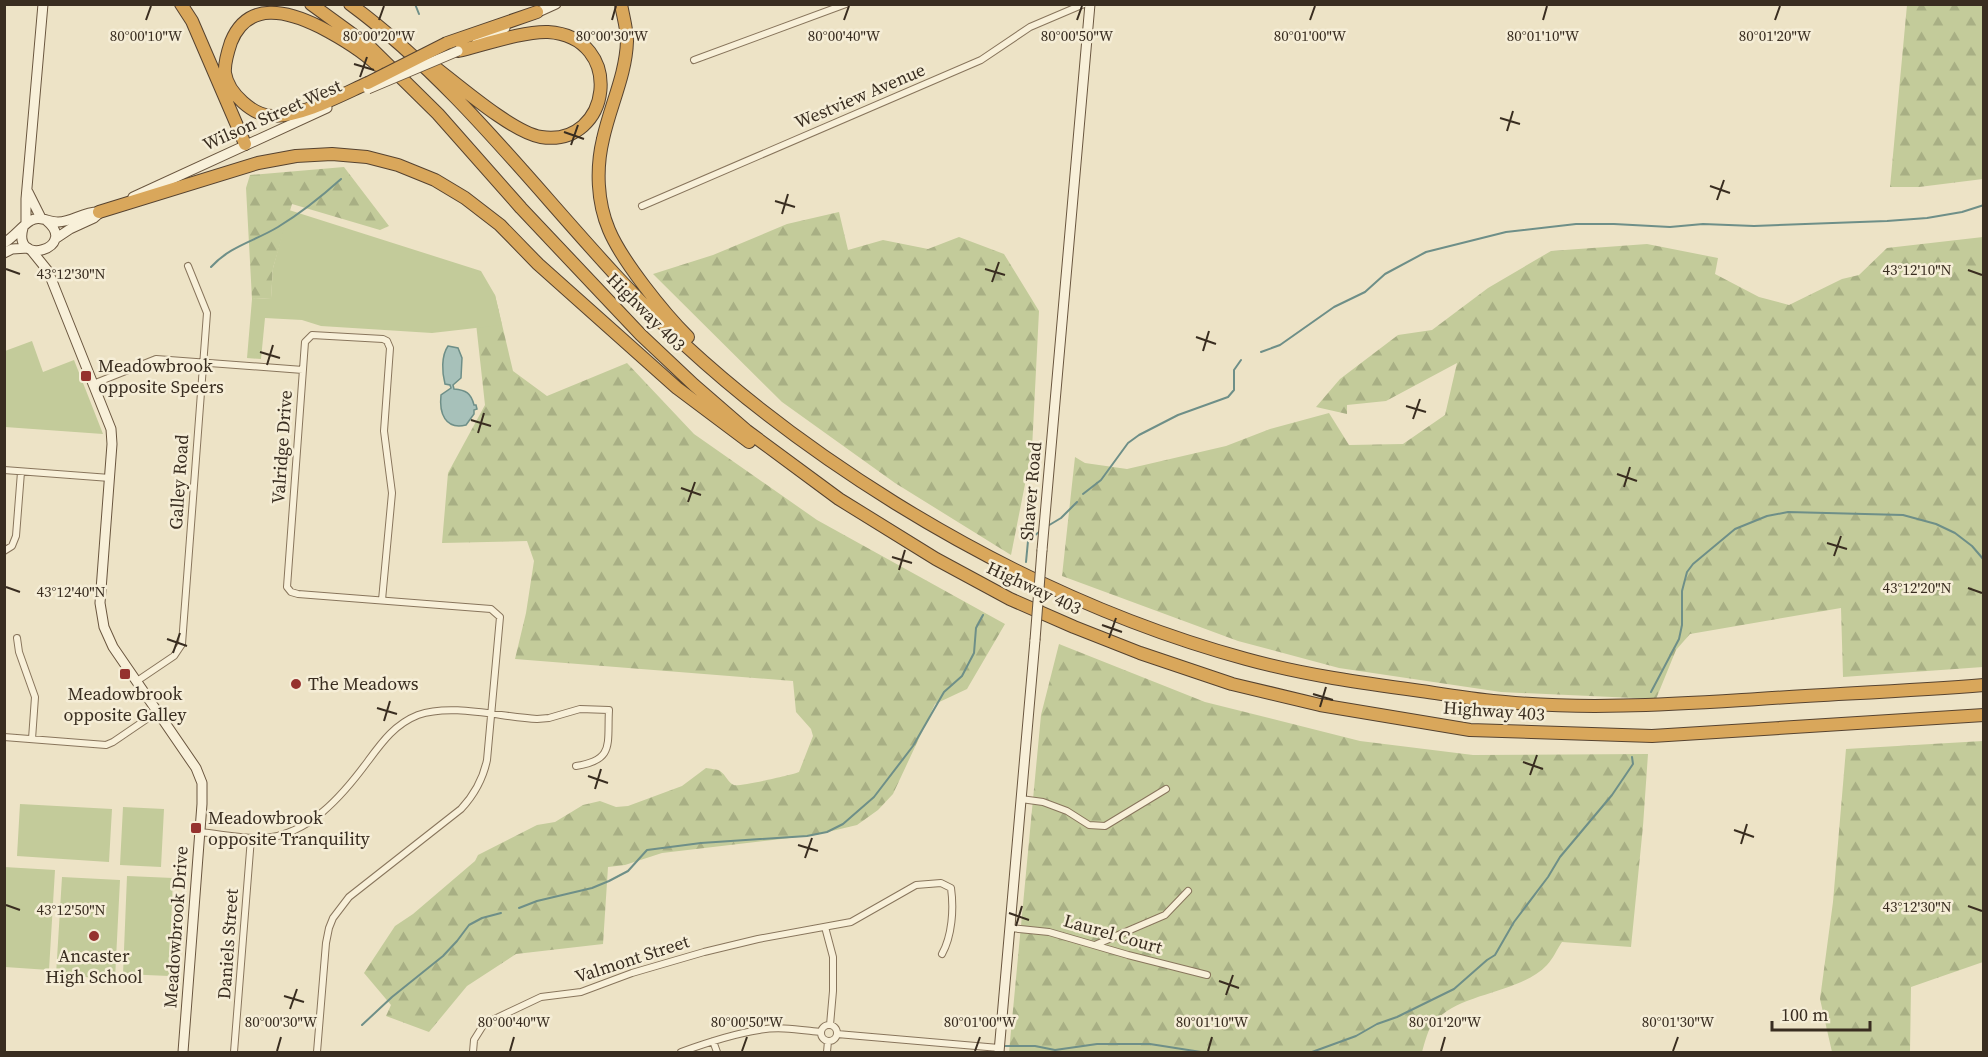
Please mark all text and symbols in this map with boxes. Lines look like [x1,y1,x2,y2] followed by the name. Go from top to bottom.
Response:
[110,25,183,46] text: 80°00'10"W
[343,25,416,46] text: 80°00'20"W
[576,25,649,46] text: 80°00'30"W
[808,25,881,46] text: 80°00'40"W
[1041,25,1114,46] text: 80°00'50"W
[1274,25,1347,46] text: 80°01'00"W
[1507,25,1580,46] text: 80°01'10"W
[1739,25,1812,46] text: 80°01'20"W
[791,57,929,134] street label: Westview Avenue
[198,73,345,156] street label: Wilson Street West
[1882,259,1952,280] text: 43°12'10"N
[36,263,106,284] text: 43°12'30"N
[602,267,691,356] street label: Highway 403
[98,353,224,399] place label: Meadowbrook opposite Speers
[79,369,93,383] marker: Meadowbrook opposite Speers
[265,389,298,505] street label: Valridge Drive
[163,434,194,530] street label: Galley Road
[1014,440,1047,541] street label: Shaver Road
[983,555,1086,620] street label: Highway 403
[1882,577,1952,598] text: 43°12'20"N
[36,581,106,602] text: 43°12'40"N
[118,667,132,681] marker: Meadowbrook opposite Galley
[308,671,419,696] place label: The Meadows
[289,677,303,691] marker: The Meadows
[63,681,187,727] place label: Meadowbrook opposite Galley
[1442,694,1546,727] street label: Highway 403
[208,805,371,851] place label: Meadowbrook opposite Tranquility
[189,821,203,835] marker: Meadowbrook opposite Tranquility
[157,845,194,1009] street label: Meadowbrook Drive
[211,888,244,1000] street label: Daniels Street
[1882,896,1952,917] text: 43°12'30"N
[36,899,106,920] text: 43°12'50"N
[1061,907,1166,960] street label: Laurel Court
[572,928,692,989] street label: Valmont Street
[87,929,101,943] marker: Ancaster High School
[45,943,143,989] place label: Ancaster High School
[1772,994,1870,1032] scale bar
[1781,1002,1828,1027] text: 100 m
[245,1011,318,1032] text: 80°00'30"W
[478,1011,551,1032] text: 80°00'40"W
[711,1011,784,1032] text: 80°00'50"W
[944,1011,1017,1032] text: 80°01'00"W
[1176,1011,1249,1032] text: 80°01'10"W
[1409,1011,1482,1032] text: 80°01'20"W
[1642,1011,1715,1032] text: 80°01'30"W

